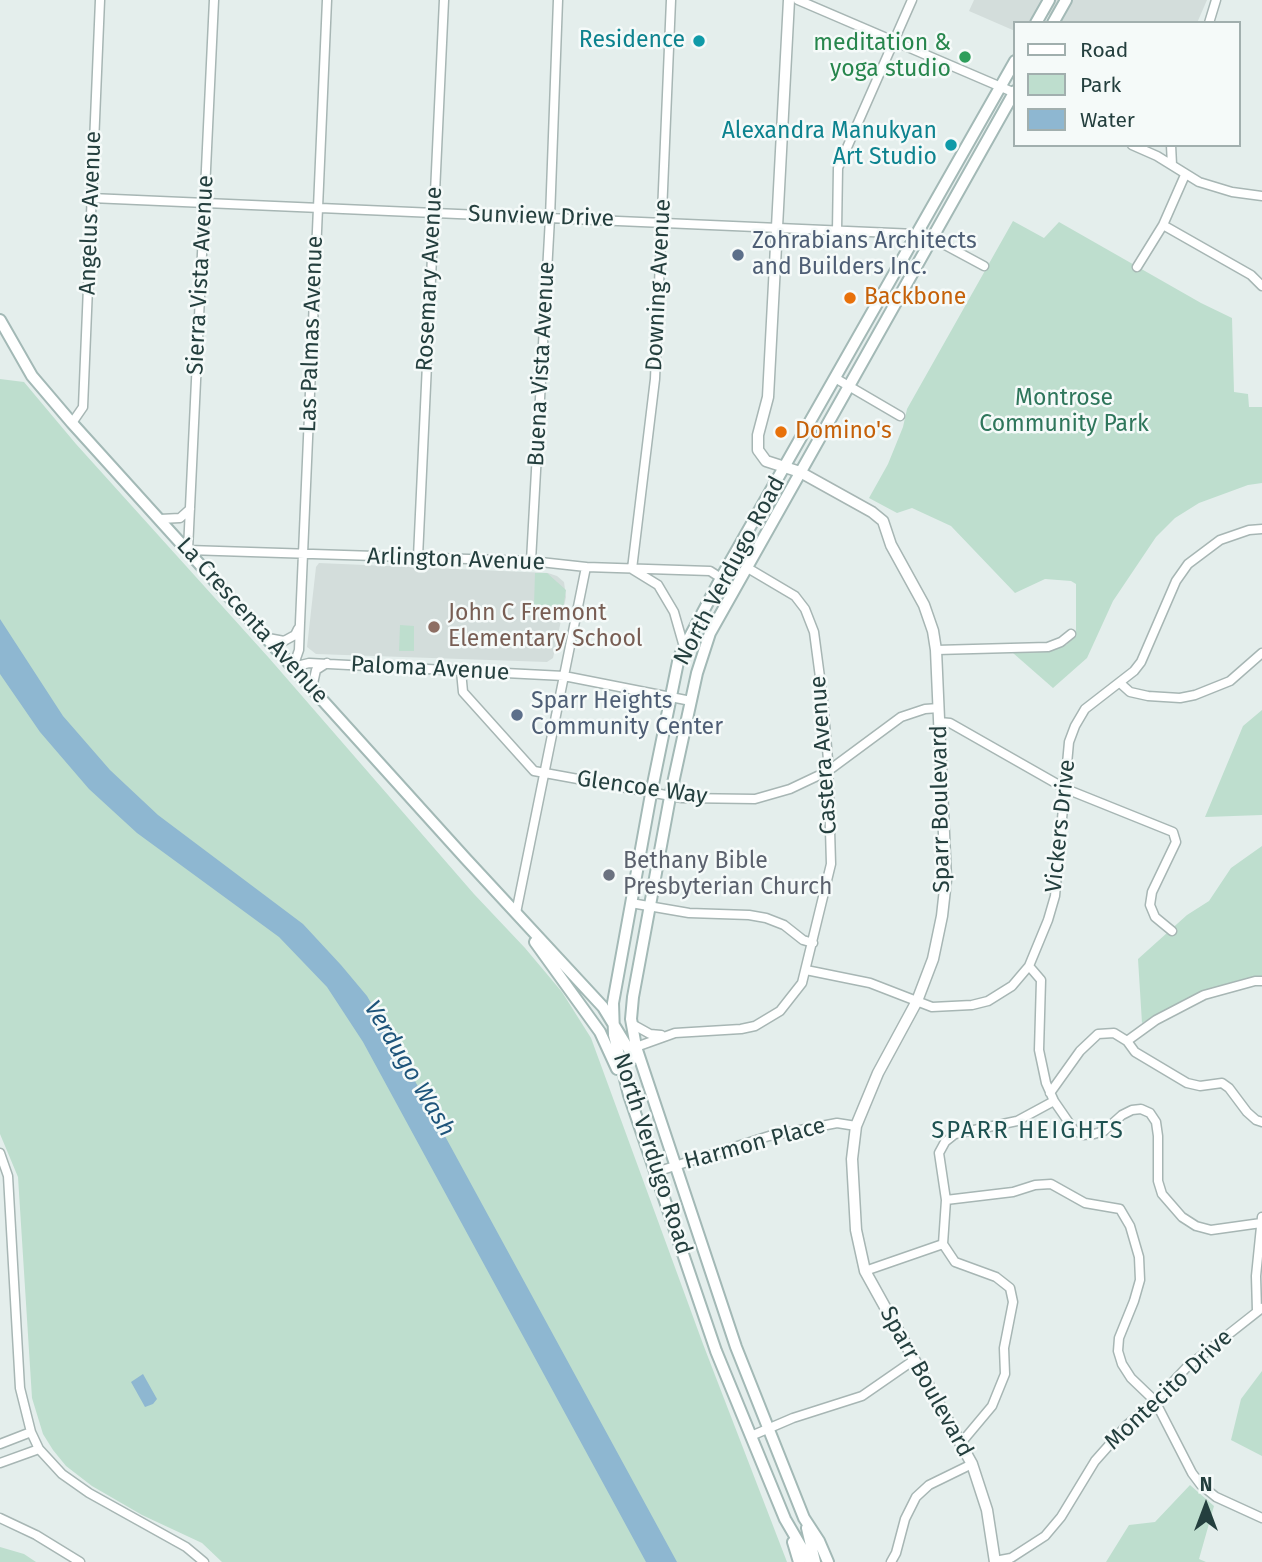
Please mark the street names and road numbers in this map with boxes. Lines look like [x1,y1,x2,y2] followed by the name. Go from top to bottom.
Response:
[74,131,108,295] street label: Angelus Avenue
[182,174,220,376] street label: Sierra Vista Avenue
[411,186,449,372] street label: Rosemary Avenue
[641,198,677,372] street label: Downing Avenue
[468,201,614,233] street label: Sunview Drive
[295,235,329,433] street label: Las Palmas Avenue
[523,261,561,467] street label: Buena Vista Avenue
[668,472,792,670] street label: North Verdugo Road
[170,532,334,710] street label: La Crescenta Avenue
[367,543,545,577] street label: Arlington Avenue
[350,651,510,687] street label: Paloma Avenue
[805,675,843,835] street label: Castera Avenue
[926,725,956,893] street label: Sparr Boulevard
[1040,758,1082,894] street label: Vickers Drive
[575,765,709,811] street label: Glencoe Way
[606,1050,698,1258] street label: North Verdugo Road
[681,1112,829,1176] street label: Harmon Place
[873,1302,979,1462] street label: Sparr Boulevard
[1100,1324,1238,1456] street label: Montecito Drive

